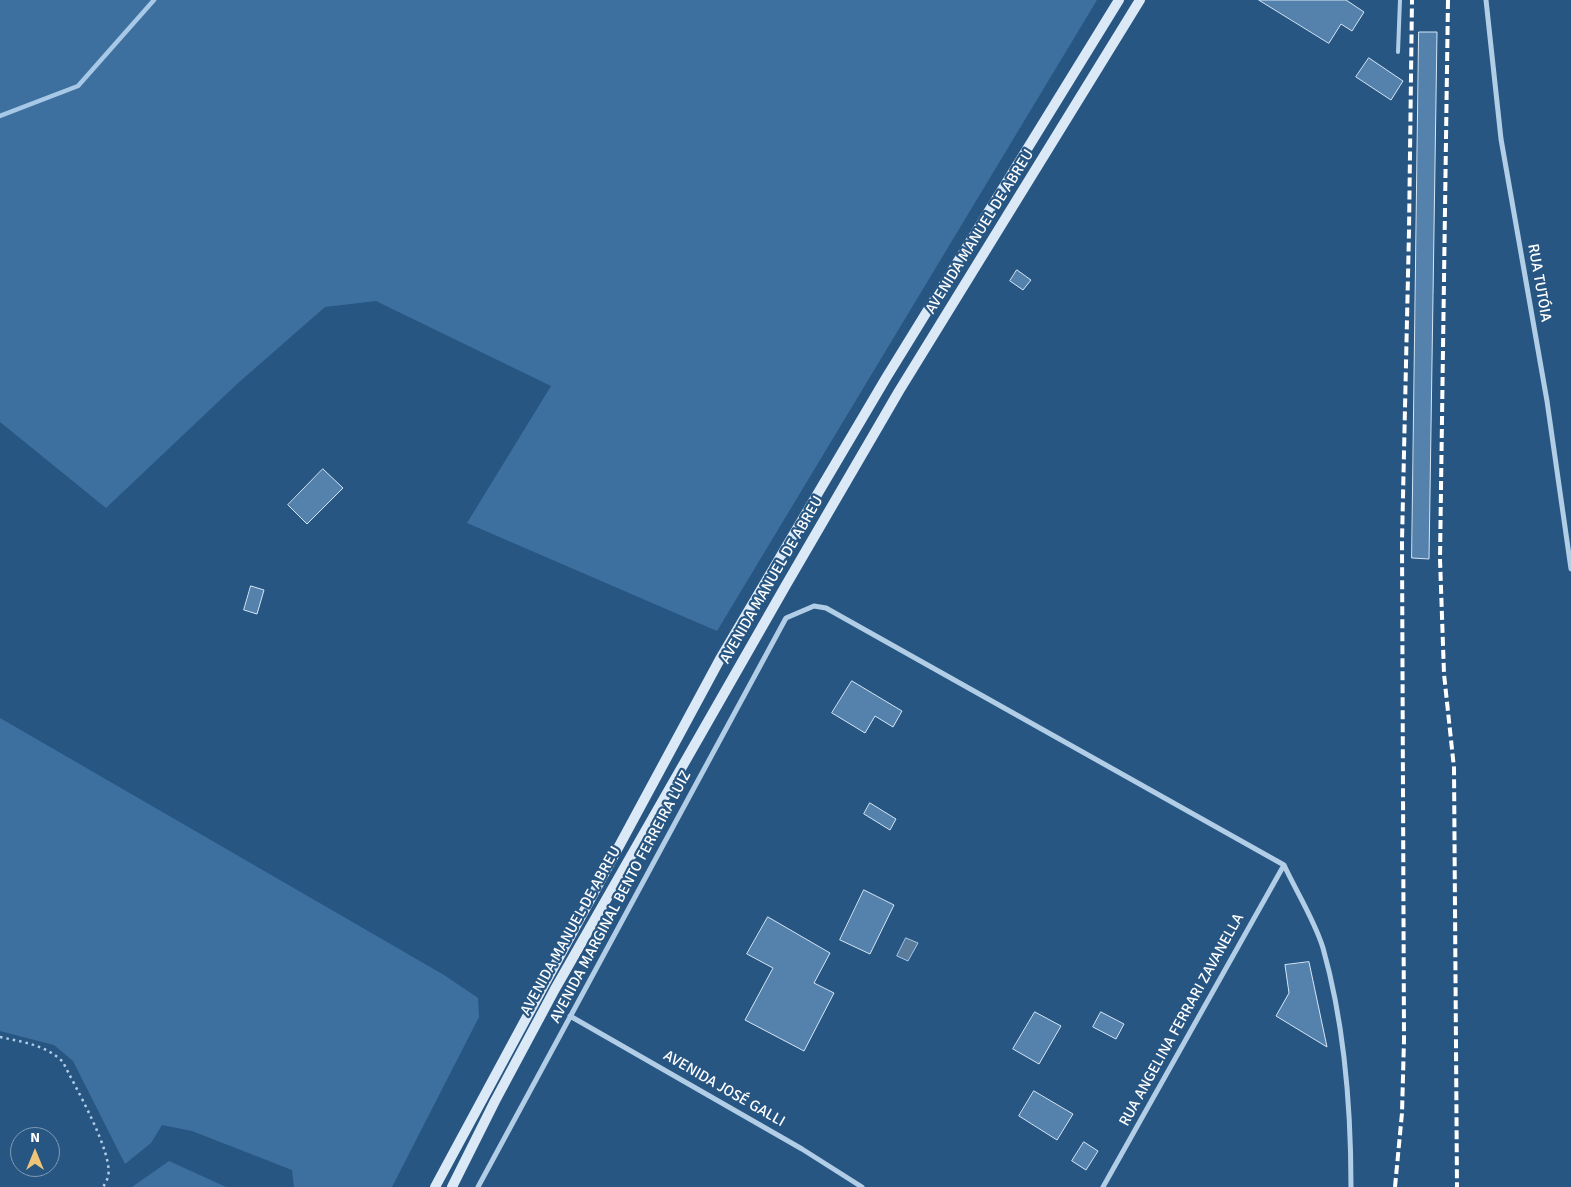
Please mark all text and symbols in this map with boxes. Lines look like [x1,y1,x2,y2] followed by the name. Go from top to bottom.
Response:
[922,147,1038,317] street label: AVENIDA MANUEL DE ABREU
[1523,243,1555,323] street label: RUA TUTÓIA
[717,493,827,667] street label: AVENIDA MANUEL DE ABREU
[547,768,695,1026] street label: AVENIDA MARGINAL BENTO FERREIRA LUIZ
[517,843,625,1019] street label: AVENIDA MANUEL DE ABREU
[1116,910,1248,1130] street label: RUA ANGELINA FERRARI ZAVANELLA
[660,1047,788,1131] street label: AVENIDA JOSÉ GALLI
[10,1127,60,1177] north arrow
[30,1129,40,1146] text: N

